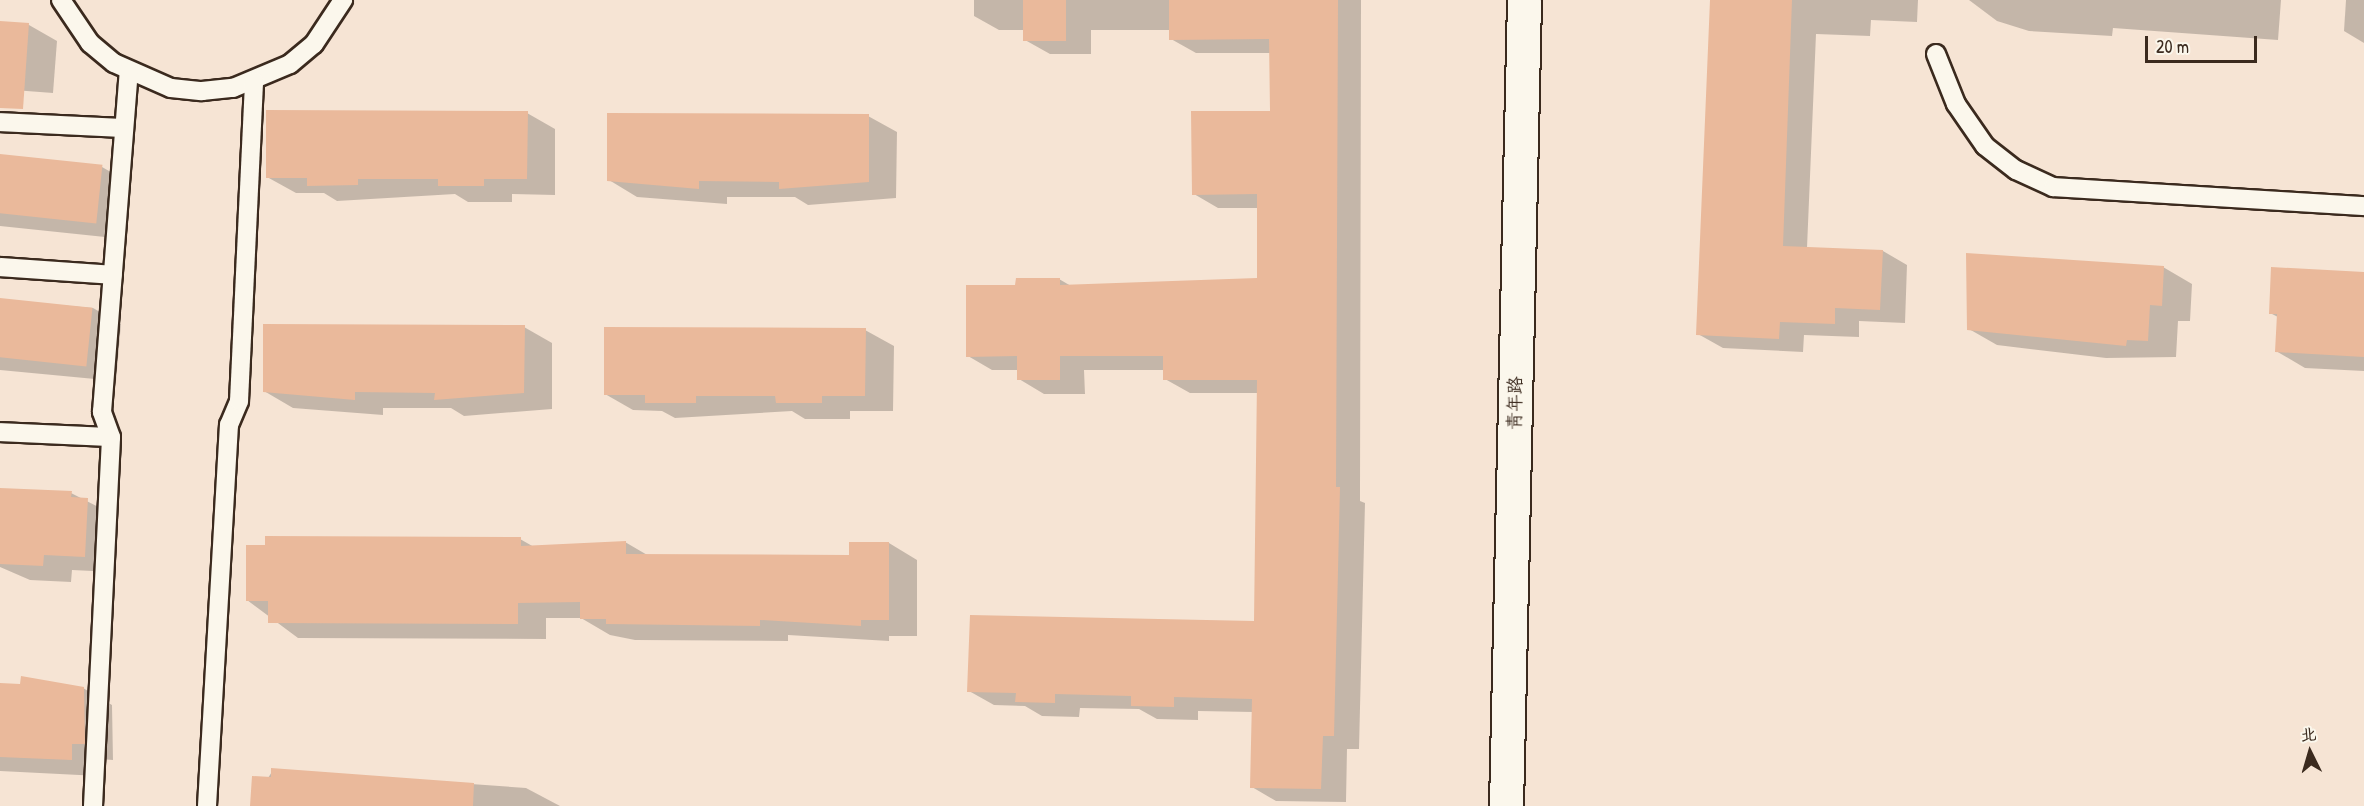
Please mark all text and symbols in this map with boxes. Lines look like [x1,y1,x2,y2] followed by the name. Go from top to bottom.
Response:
[2148,24,2260,62] scale bar
[2156,34,2189,59] text: 20 m
[1504,376,1526,430] street label: 青年路
[2280,722,2340,782] north arrow
[2299,722,2317,746] text: 北

